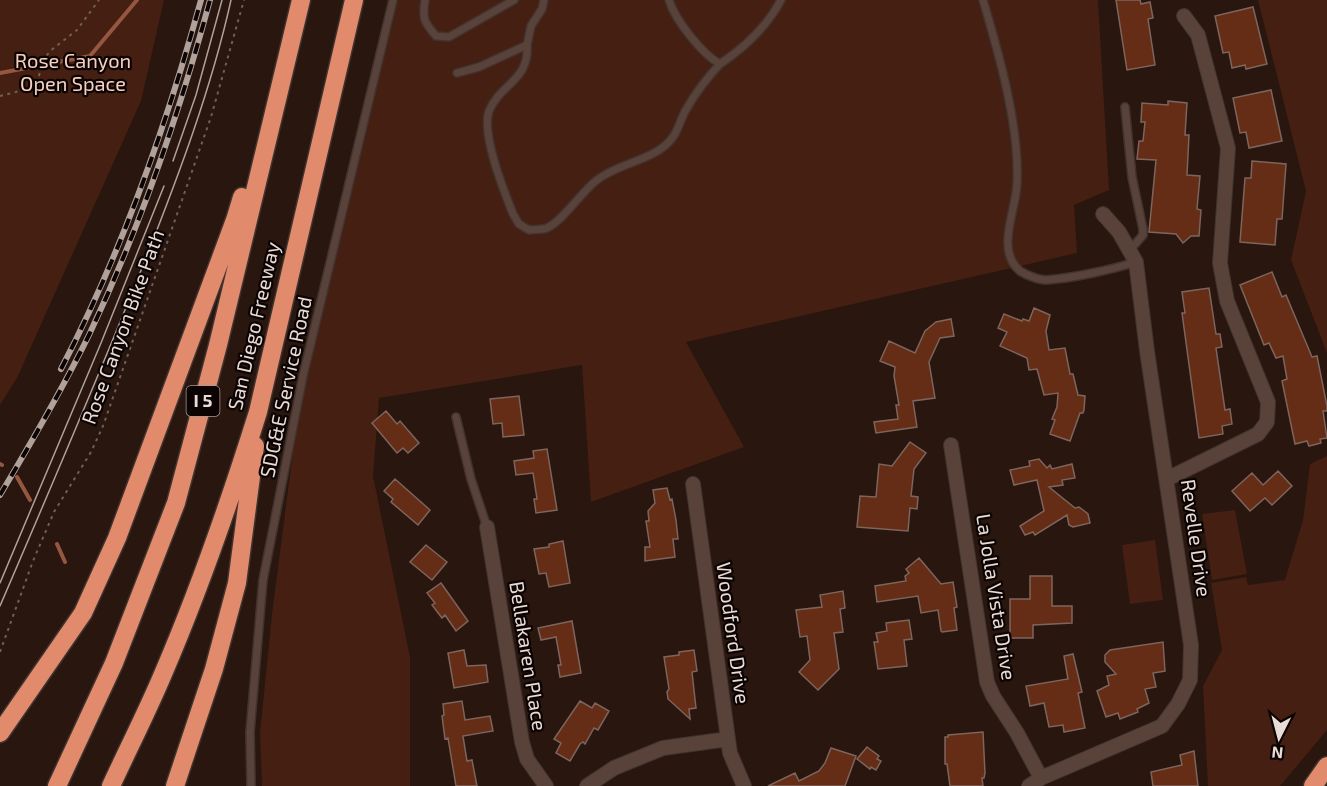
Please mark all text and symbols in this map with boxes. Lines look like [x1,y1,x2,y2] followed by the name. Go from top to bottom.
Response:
[15,48,131,95] park label: Rose Canyon Open Space
[76,226,168,427] street label: Rose Canyon Bike Path
[222,239,284,412] street label: San Diego Freeway
[254,294,316,480] street label: SDG&E Service Road
[186,386,220,416] road number: I 5
[1177,477,1217,598] street label: Revelle Drive
[972,512,1022,682] street label: La Jolla Vista Drive
[712,560,756,705] street label: Woodford Drive
[505,579,553,732] street label: Bellakaren Place
[1249,708,1309,768] north arrow
[1271,743,1284,763] text: N

